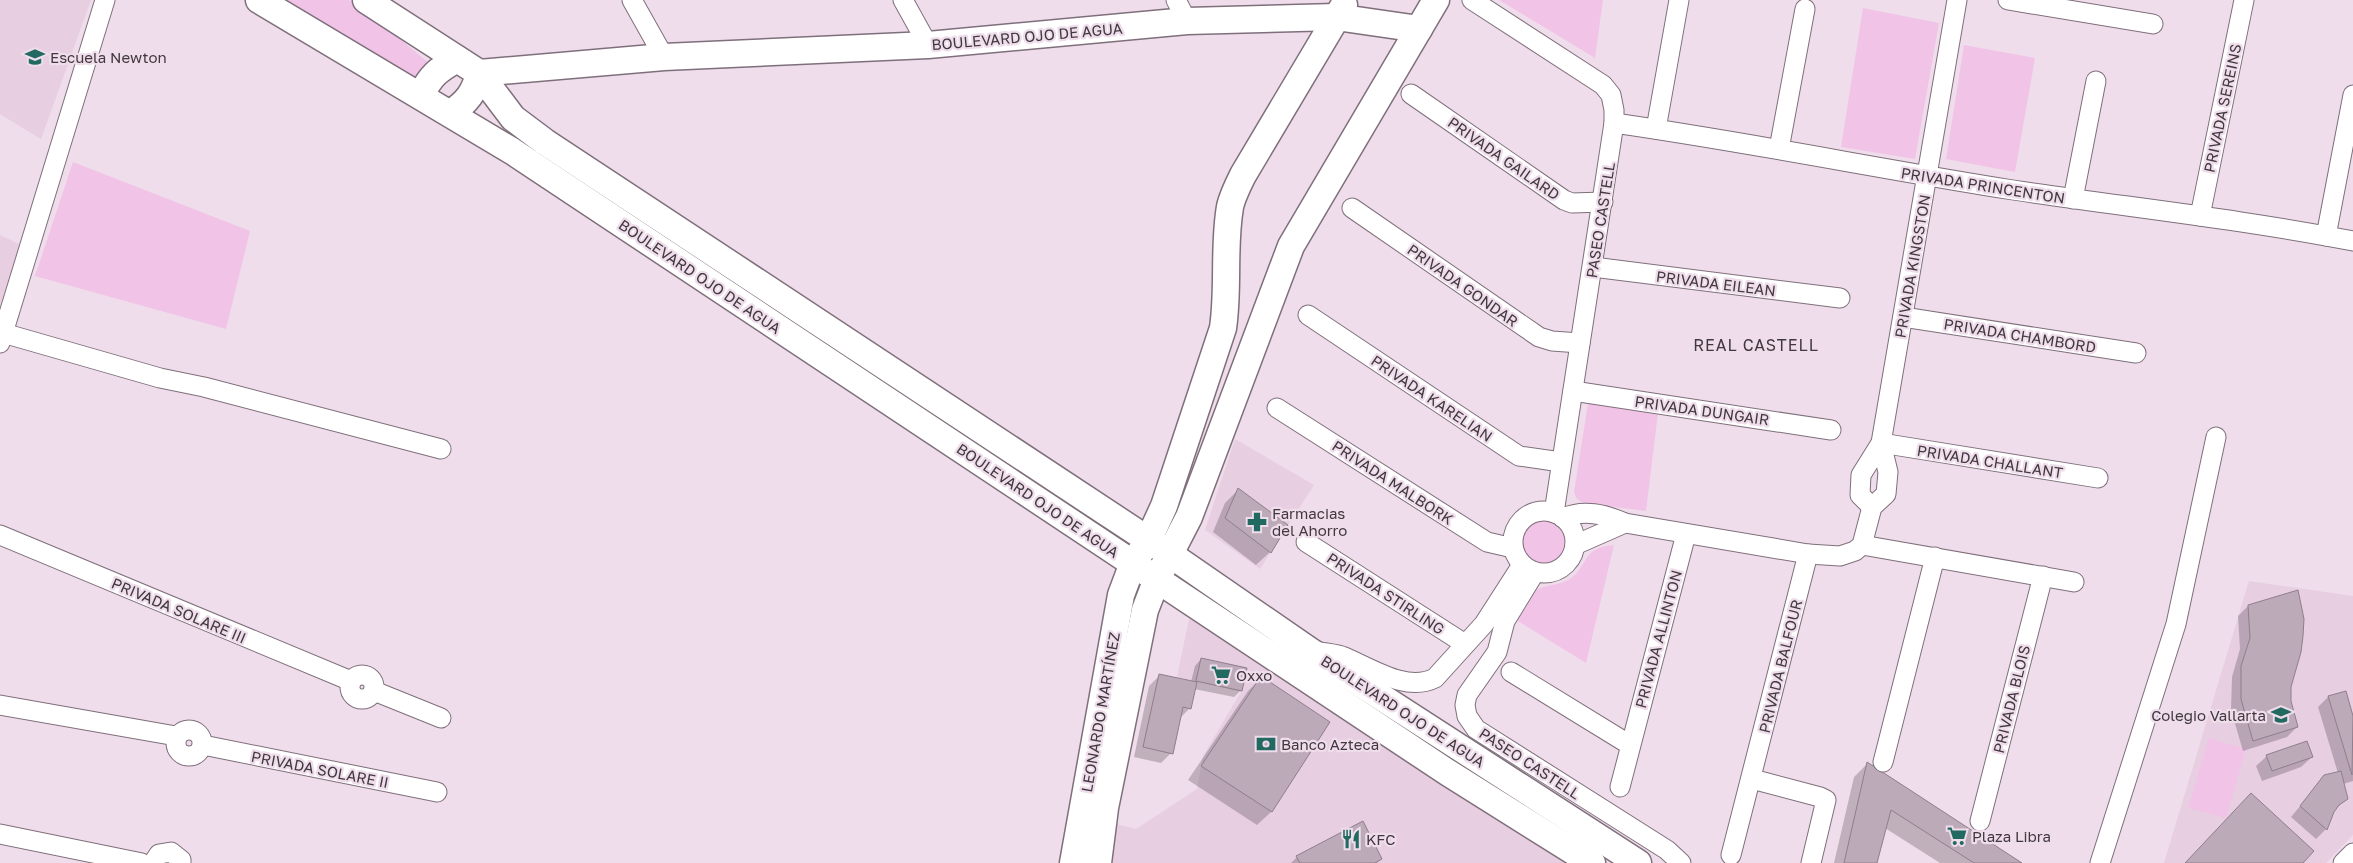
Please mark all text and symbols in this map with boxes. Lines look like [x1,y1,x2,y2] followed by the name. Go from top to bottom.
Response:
[931,19,1123,53] street label: BOULEVARD OJO DE AGUA
[2200,42,2244,174] street label: PRIVADA SEREINS
[24,46,46,68] school or university icon: Escuela Newton
[50,48,167,66] place label: Escuela Newton
[1445,113,1563,203] street label: PRIVADA GAILARD
[1582,160,1618,279] street label: PASEO CASTELL
[1900,163,2066,207] street label: PRIVADA PRINCENTON
[1891,193,1933,339] street label: PRIVADA KINGSTON
[616,215,784,337] street label: BOULEVARD OJO DE AGUA
[1404,240,1522,330] street label: PRIVADA GONDAR
[1655,267,1777,299] street label: PRIVADA EILEAN
[1943,314,2097,356] street label: PRIVADA CHAMBORD
[1693,335,1819,355] district label: REAL CASTELL
[1368,351,1496,445] street label: PRIVADA KARELIAN
[1634,392,1770,428] street label: PRIVADA DUNGAIR
[1329,436,1457,528] street label: PRIVADA MALBORK
[954,439,1122,561] street label: BOULEVARD OJO DE AGUA
[1916,441,2064,481] street label: PRIVADA CHALLANT
[1272,504,1347,539] place label: Farmacias del Ahorro
[1246,511,1268,533] pharmacy icon: Farmacias del Ahorro
[1324,548,1448,638] street label: PRIVADA STIRLING
[1631,568,1685,710] street label: PRIVADA ALLINTON
[109,573,249,647] street label: PRIVADA SOLARE III
[1755,597,1805,735] street label: PRIVADA BALFOUR
[1077,631,1123,793] street label: LEONARDO MARTÍNEZ
[1989,643,2033,755] street label: PRIVADA BLOIS
[1318,651,1488,771] street label: BOULEVARD OJO DE AGUA
[1210,664,1232,686] supermarket icon: Oxxo
[1236,666,1272,684] place label: Oxxo
[2270,704,2292,726] school or university icon: Colegio Vallarta
[2151,706,2266,724] place label: Colegio Vallarta
[1476,724,1584,803] street label: PASEO CASTELL
[1255,733,1277,755] bank icon: Banco Azteca
[1281,735,1379,753] place label: Banco Azteca
[250,747,390,791] street label: PRIVADA SOLARE II
[1946,825,1968,847] supermarket icon: Plaza Libra
[1972,827,2051,845] place label: Plaza Libra
[1340,828,1362,850] restaurant icon: KFC
[1366,830,1395,848] place label: KFC

